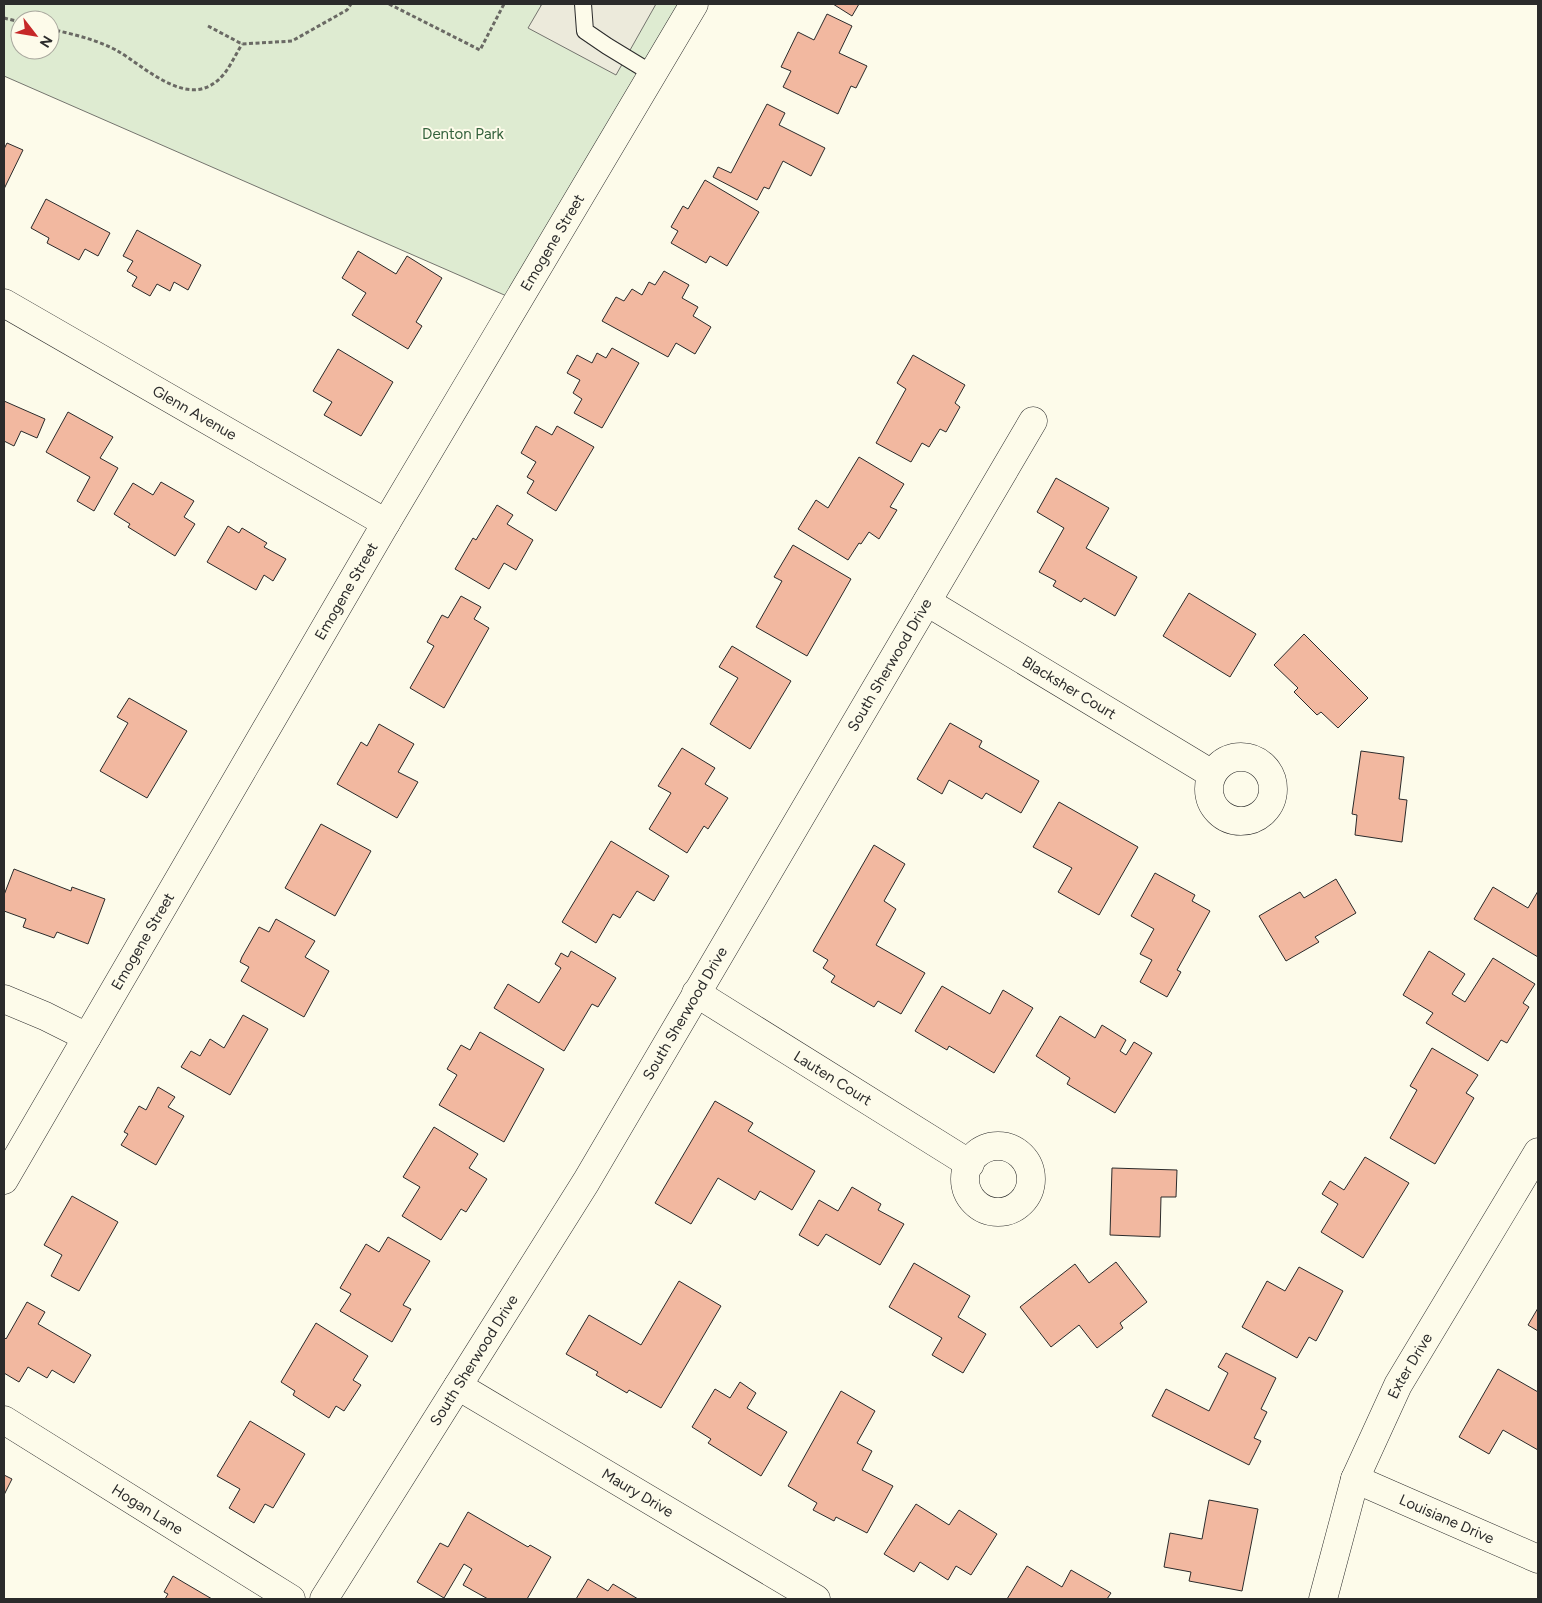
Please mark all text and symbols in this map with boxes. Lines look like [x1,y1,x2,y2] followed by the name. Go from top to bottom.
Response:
[10,10,60,60] north arrow
[36,32,56,50] text: N
[422,125,505,143] park label: Denton Park
[517,191,588,294] street label: Emogene Street
[149,381,240,444] street label: Glenn Avenue
[311,539,382,643] street label: Emogene Street
[844,595,936,735] street label: South Sherwood Drive
[1019,653,1120,723] street label: Blacksher Court
[107,889,178,993] street label: Emogene Street
[639,944,731,1083] street label: South Sherwood Drive
[790,1047,875,1109] street label: Lauten Court
[426,1291,522,1429] street label: South Sherwood Drive
[1384,1330,1436,1402] street label: Exter Drive
[599,1465,677,1521] street label: Maury Drive
[108,1480,186,1538] street label: Hogan Lane
[1396,1490,1497,1548] street label: Louisiane Drive

